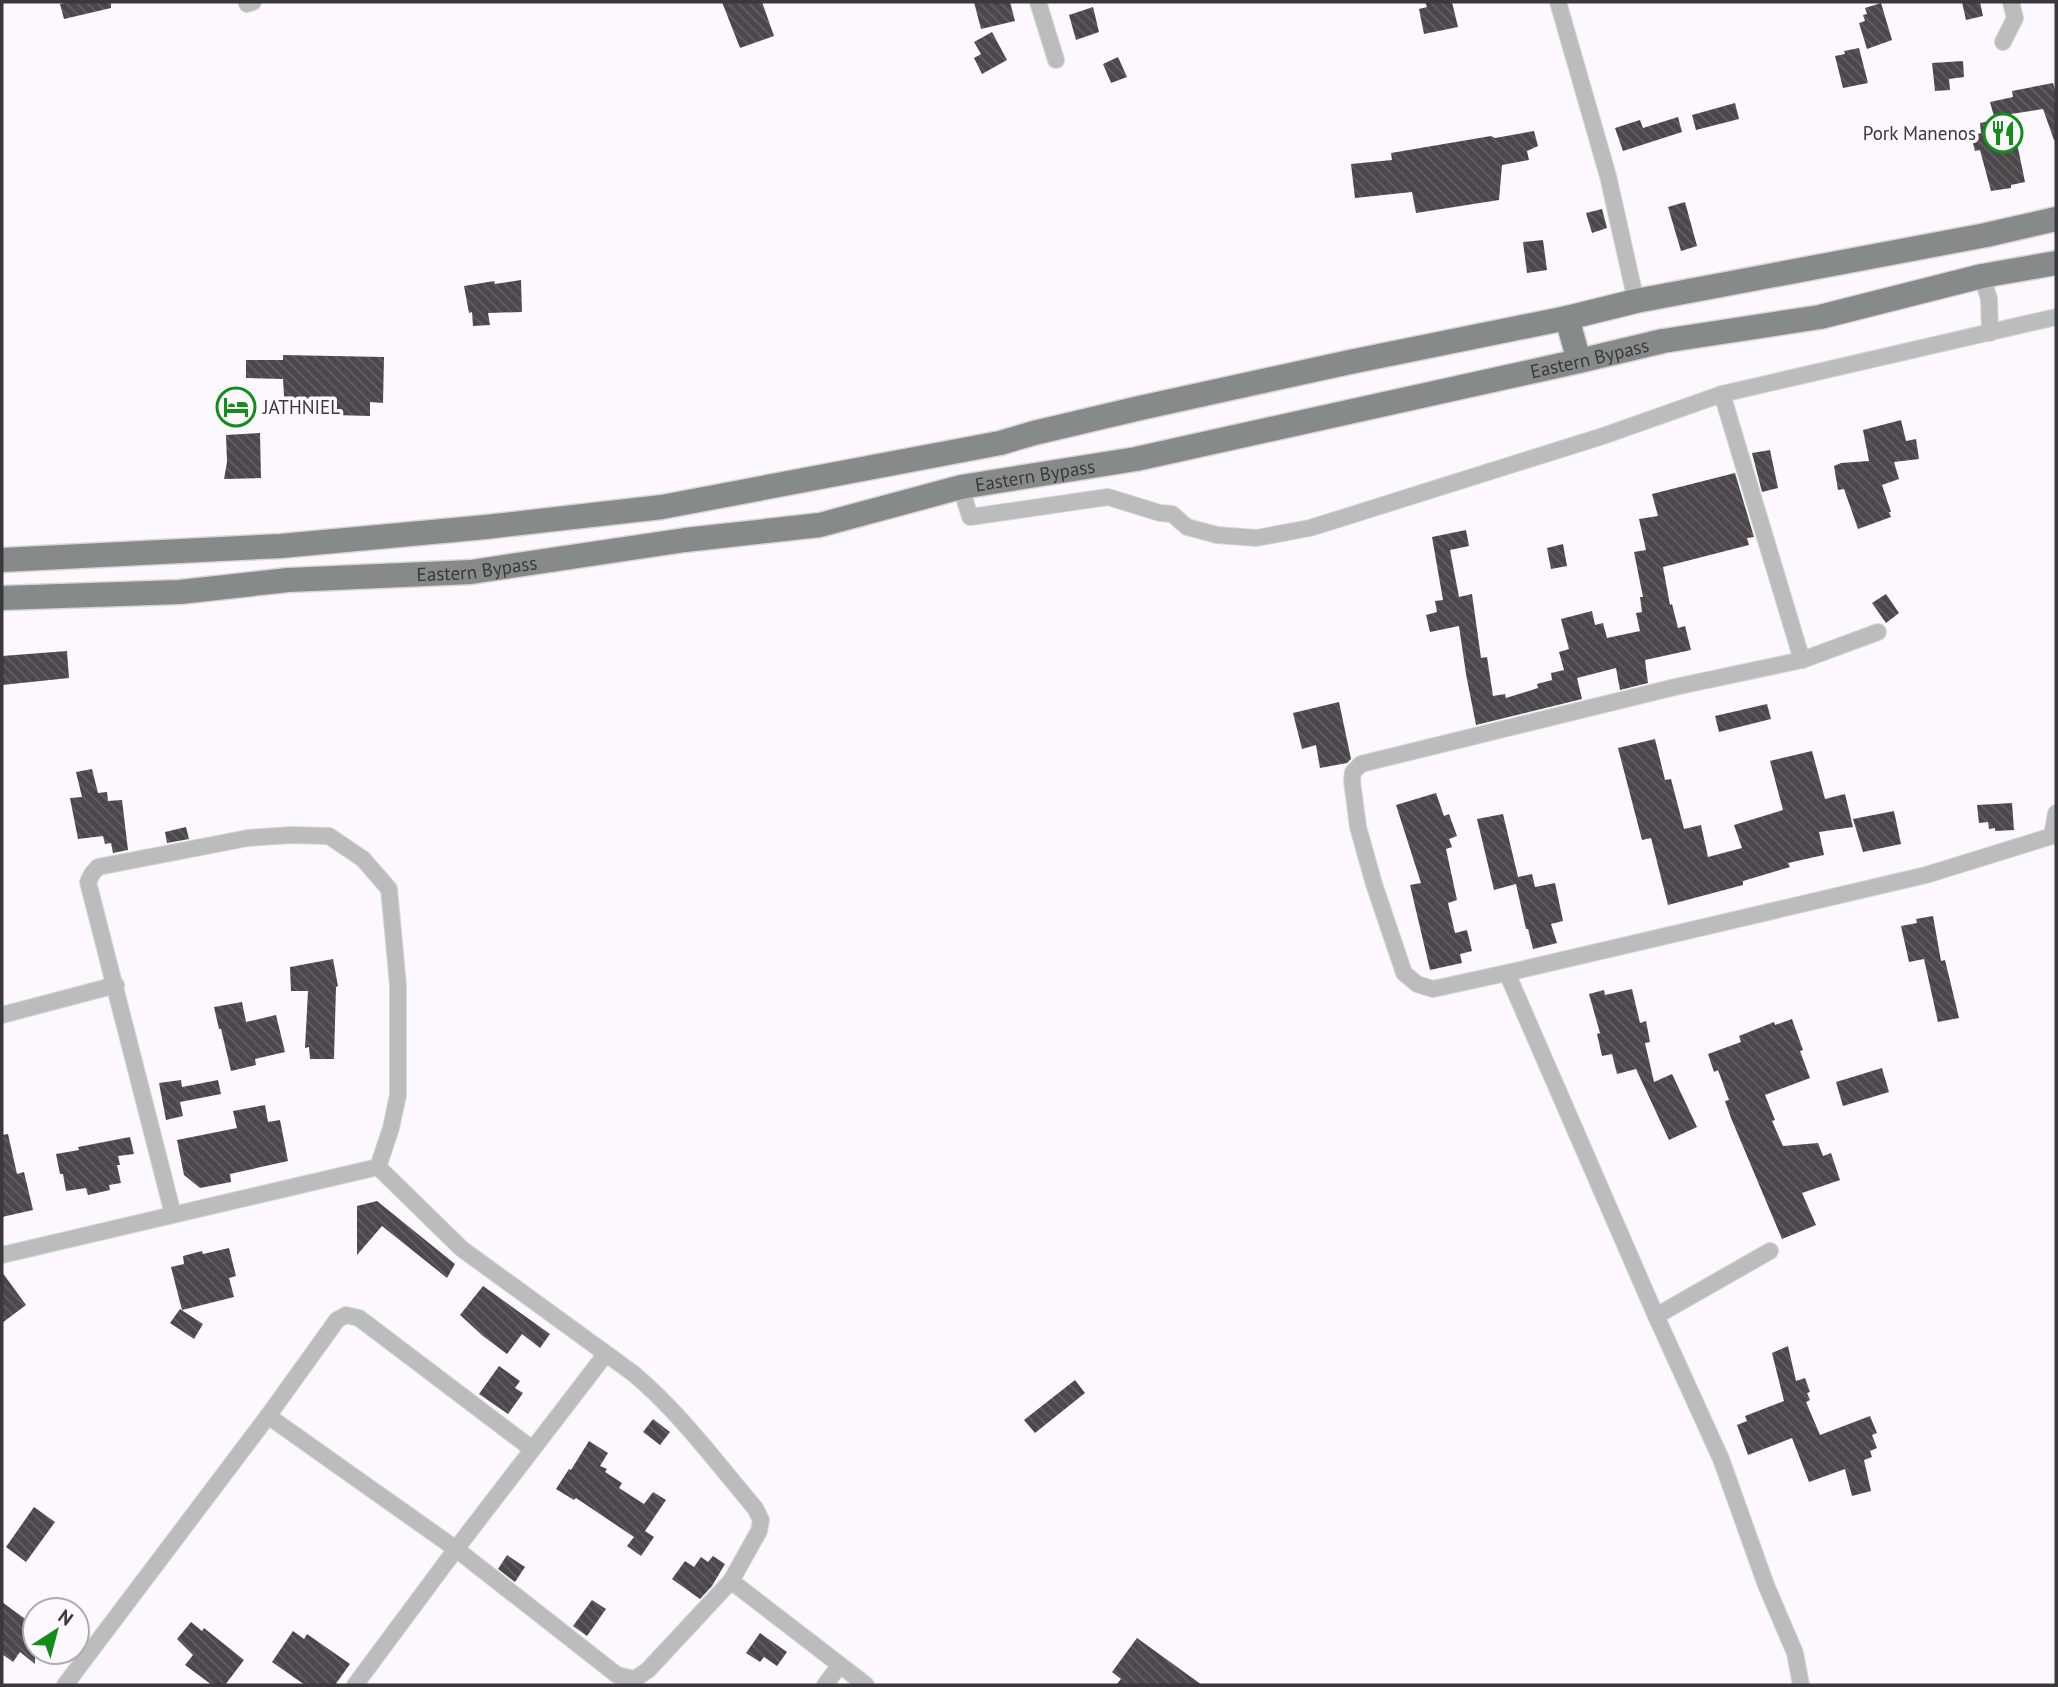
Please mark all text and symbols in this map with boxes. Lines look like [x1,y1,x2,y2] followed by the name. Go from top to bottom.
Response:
[1982,112,2024,154] restaurant icon: Pork Manenos
[1863,121,1976,145] place label: Pork Manenos
[1528,333,1651,383] street label: Eastern Bypass
[215,386,257,428] hotel icon: JATHNIEL
[262,395,340,419] place label: JATHNIEL
[973,454,1097,497] street label: Eastern Bypass
[416,550,539,586] street label: Eastern Bypass
[21,1596,91,1666] north arrow
[54,1604,78,1631] text: N

